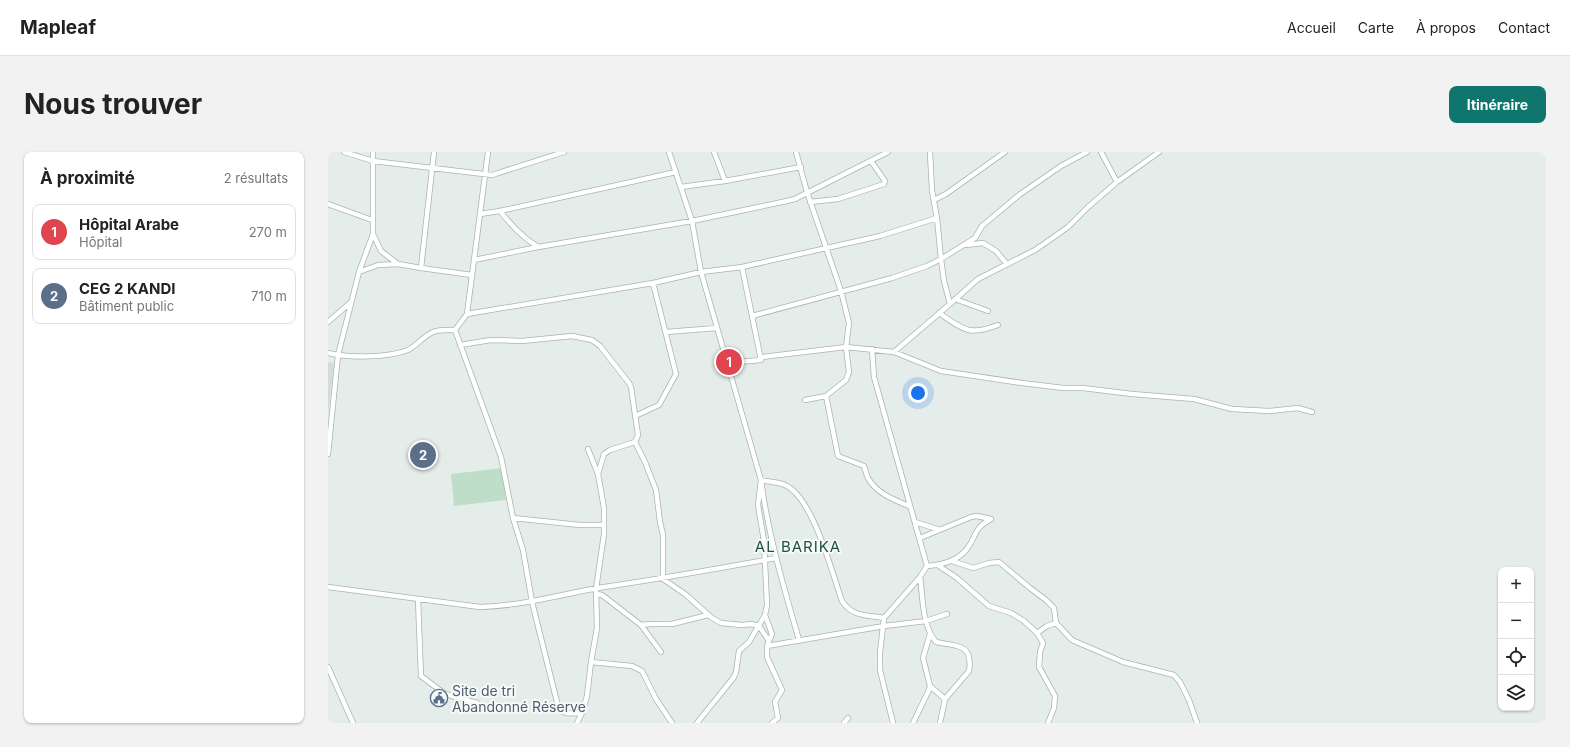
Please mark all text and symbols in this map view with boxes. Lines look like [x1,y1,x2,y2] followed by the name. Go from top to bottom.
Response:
[20,16,96,39] text: Mapleaf
[1287,19,1336,36] text: Accueil
[1358,19,1394,36] text: Carte
[1416,19,1476,36] text: À propos
[1498,19,1550,36] text: Contact
[1449,86,1546,123] button: Itinéraire
[24,87,202,121] text: Nous trouver
[40,168,135,188] text: À proximité
[224,170,288,186] text: 2 résultats
[79,215,179,234] text: Hôpital Arabe
[51,224,57,240] text: 1
[249,224,287,240] text: 270 m
[79,234,122,250] text: Hôpital
[79,279,175,298] text: CEG 2 KANDI
[50,288,58,304] text: 2
[251,288,287,304] text: 710 m
[79,298,174,314] text: Bâtiment public
[716,347,742,377] pin: 1
[908,383,928,403] your location
[410,440,436,470] pin: 2
[755,537,841,556] district label: AL BARIKA
[1498,567,1534,711] map controls
[1498,567,1534,603] button: +
[1498,603,1534,639] button: −
[1498,639,1534,675] button: locate
[1498,675,1534,711] button: layers
[452,682,586,715] place label: Site de tri Abandonné Réserve
[429,688,449,708] public building icon: Site de tri Abandonné Réserve

